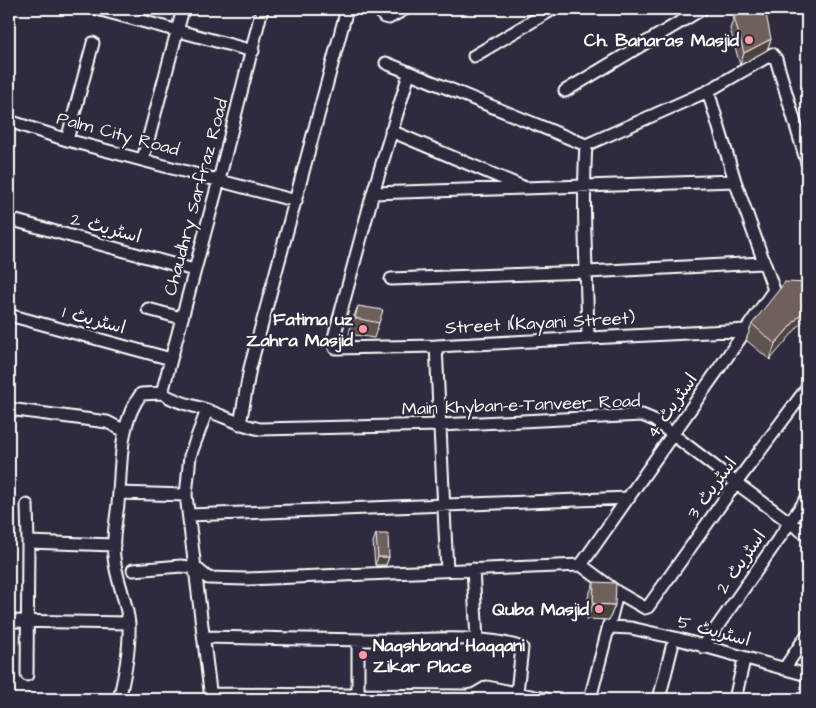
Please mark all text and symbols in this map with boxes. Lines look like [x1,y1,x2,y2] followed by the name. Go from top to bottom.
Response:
[584,28,740,53] place label: Ch. Banaras Masjid
[743,34,755,46] marker: Ch. Banaras Masjid
[158,96,235,299] street label: Chaudhry Sarfraz Road
[54,106,182,163] street label: Palm City Road
[68,207,144,249] street label: اسٹریٹ 2
[60,300,128,340] street label: اسٹریٹ 1
[444,306,636,341] street label: Street 1(Kayani Street)
[246,307,354,353] place label: Fatima uz Zahra Masjid
[357,323,369,335] marker: Fatima uz Zahra Masjid
[640,368,704,444] street label: اسٹریٹ 4
[401,388,641,423] street label: Main Khyban-e-Tanveer Road
[681,452,743,524] street label: اسٹریٹ 3
[710,525,772,599] street label: اسٹریٹ 2
[492,597,590,622] place label: Quba Masjid
[593,603,605,615] marker: Quba Masjid
[675,609,753,653] street label: اسٹریٹ 5
[373,633,525,679] place label: Naqshband Haqqani Zikar Place
[357,649,369,661] marker: Naqshband Haqqani Zikar Place

